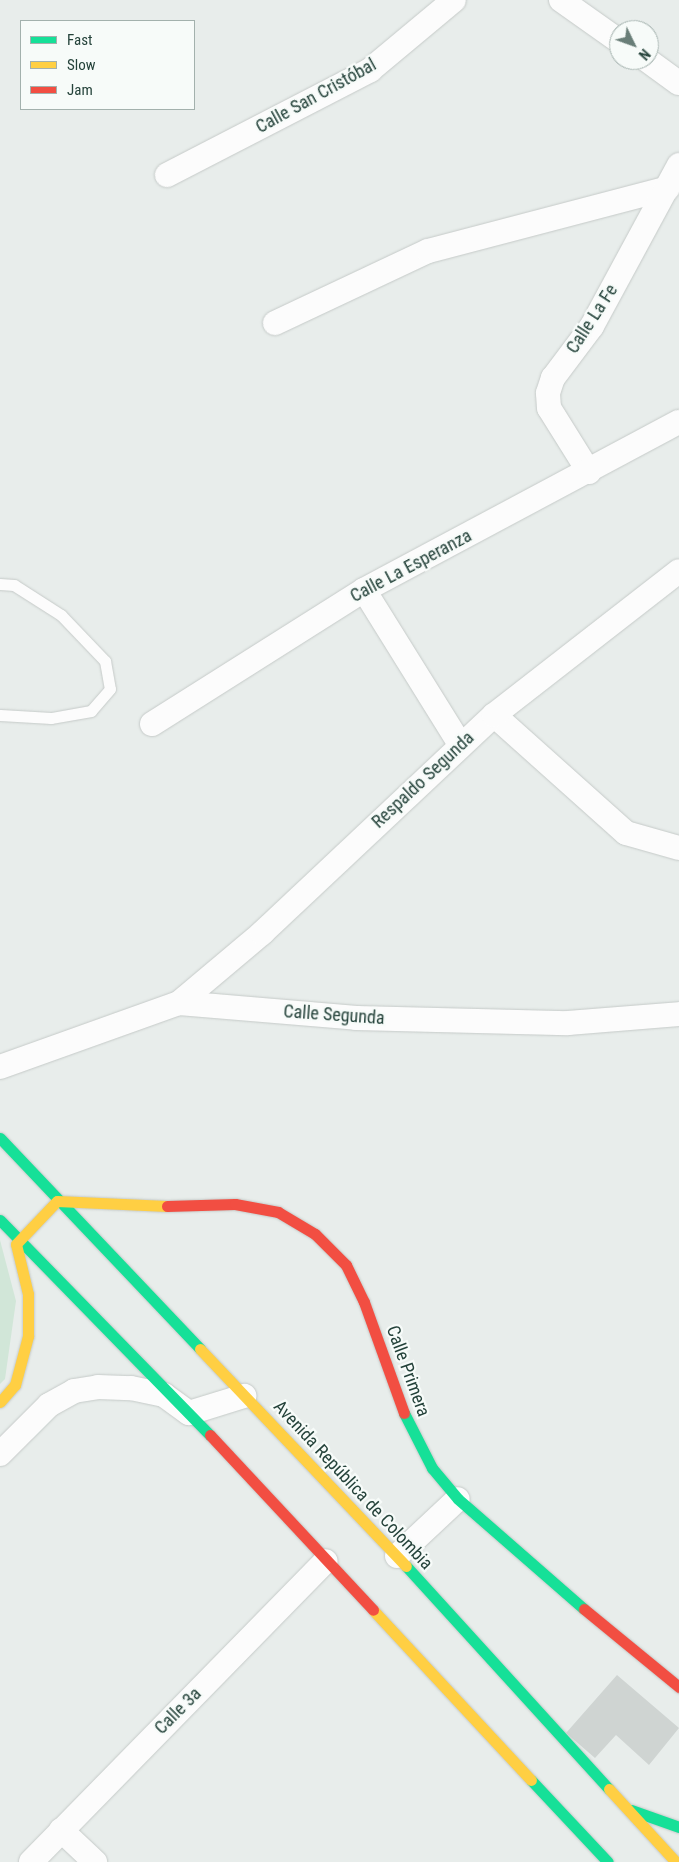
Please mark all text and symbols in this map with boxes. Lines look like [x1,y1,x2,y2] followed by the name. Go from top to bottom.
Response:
[20,20,195,110] legend
[609,20,659,70] north arrow
[67,31,92,49] text: Fast
[636,46,653,63] text: N
[252,54,380,138] street label: Calle San Cristóbal
[67,56,96,74] text: Slow
[67,81,93,99] text: Jam
[562,280,622,358] street label: Calle La Fe
[347,525,475,607] street label: Calle La Esperanza
[368,727,478,833] street label: Respaldo Segunda
[283,1001,385,1029] street label: Calle Segunda
[382,1323,434,1419] street label: Calle Primera
[269,1396,437,1574] street label: Avenida República de Colombia
[150,1683,206,1739] street label: Calle 3a

